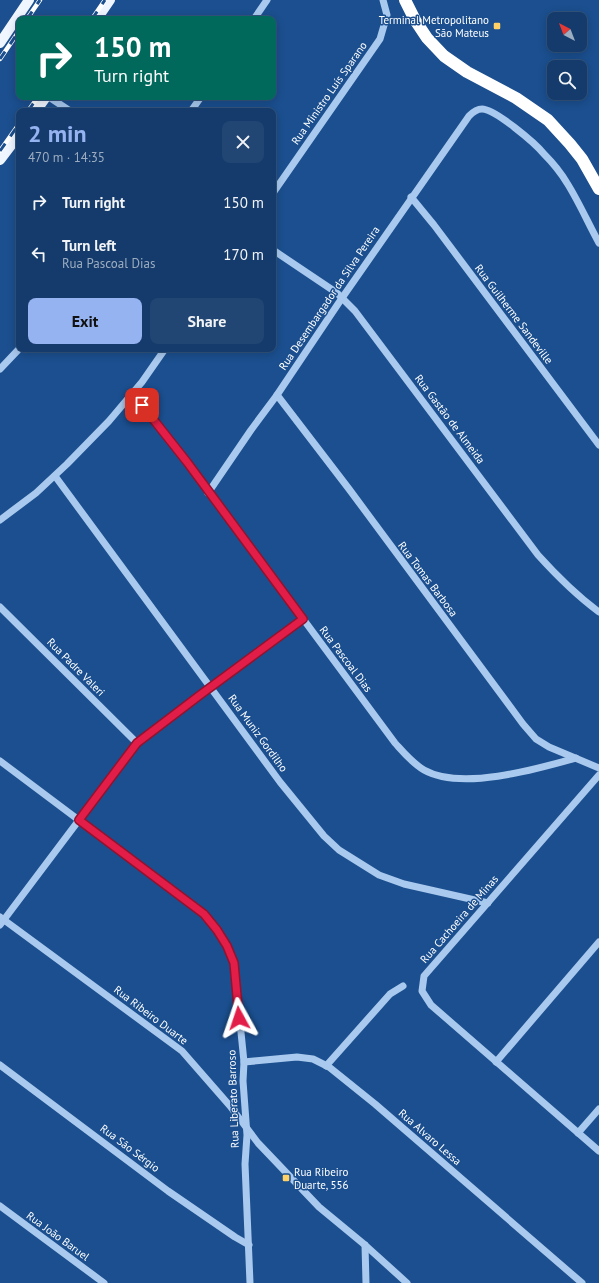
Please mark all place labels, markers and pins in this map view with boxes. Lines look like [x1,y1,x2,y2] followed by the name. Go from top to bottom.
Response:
[379,13,489,40] place label: Terminal Metropolitano São Mateus
[492,21,502,31] marker: Terminal Metropolitano São Mateus
[125,388,159,422] pin
[294,1165,348,1192] place label: Rua Ribeiro Duarte, 556
[281,1173,291,1183] marker: Rua Ribeiro Duarte, 556

